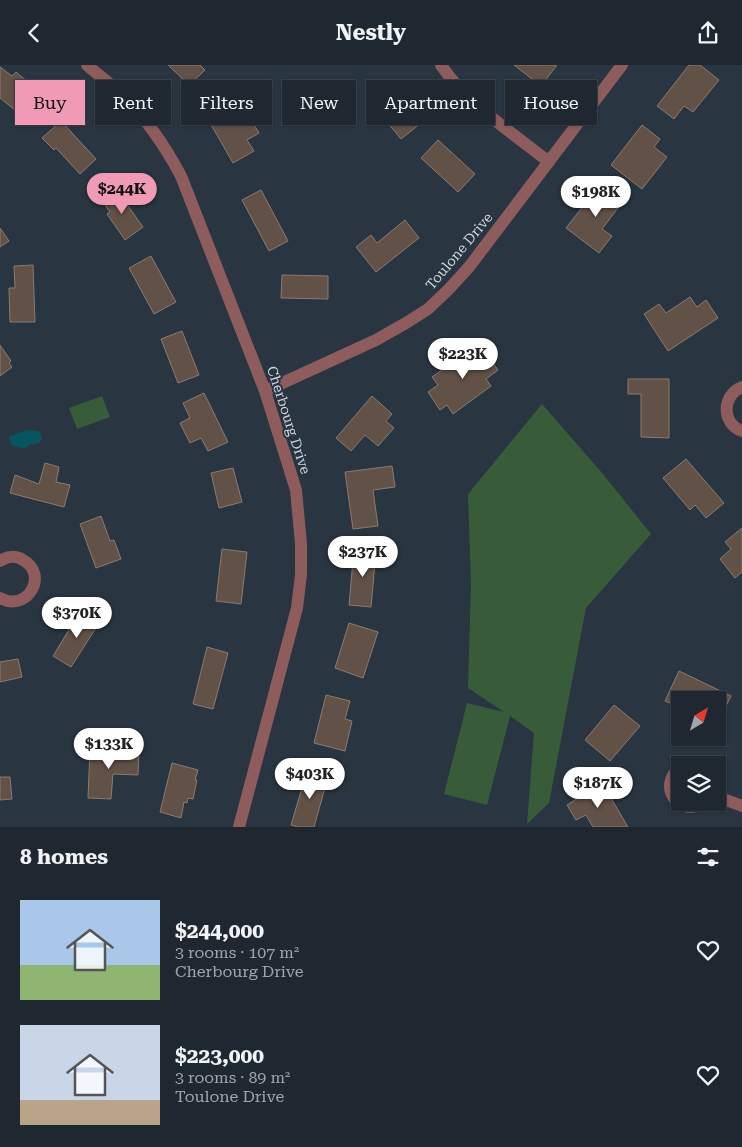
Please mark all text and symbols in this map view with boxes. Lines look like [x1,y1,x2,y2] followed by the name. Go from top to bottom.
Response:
[20,19,48,47] icon: back
[694,19,722,47] icon: share
[336,20,406,45] text: Nestly
[15,80,85,125] chip: Buy
[95,80,171,125] chip: Rent
[181,80,272,125] chip: Filters
[282,80,356,125] chip: New
[366,80,495,125] chip: Apartment
[505,80,597,125] chip: House
[87,173,157,215] pin: $244K
[561,175,631,218] pin: $198K
[98,179,146,198] text: $244K
[572,182,620,201] text: $198K
[422,209,496,293] street label: Toulone Drive
[428,337,498,380] pin: $223K
[439,344,487,363] text: $223K
[264,364,314,476] street label: Cherbourg Drive
[328,535,398,578] pin: $237K
[339,542,387,561] text: $237K
[42,597,112,639] pin: $370K
[53,603,101,622] text: $370K
[671,691,726,746] north arrow
[671,691,726,811] map controls
[74,727,144,770] pin: $133K
[85,734,133,753] text: $133K
[671,756,726,811] button: layers
[275,757,345,800] pin: $403K
[286,764,334,783] text: $403K
[563,767,633,809] pin: $187K
[574,773,622,792] text: $187K
[694,843,722,871] icon: filters
[20,845,108,869] text: 8 homes
[175,919,264,943] text: $244,000
[60,920,120,980] icon: home
[694,936,722,964] icon: heart
[175,943,299,962] text: 3 rooms · 107 m²
[175,962,304,981] text: Cherbourg Drive
[175,1044,264,1068] text: $223,000
[60,1045,120,1105] icon: home
[694,1061,722,1089] icon: heart
[175,1068,290,1087] text: 3 rooms · 89 m²
[175,1087,284,1106] text: Toulone Drive

